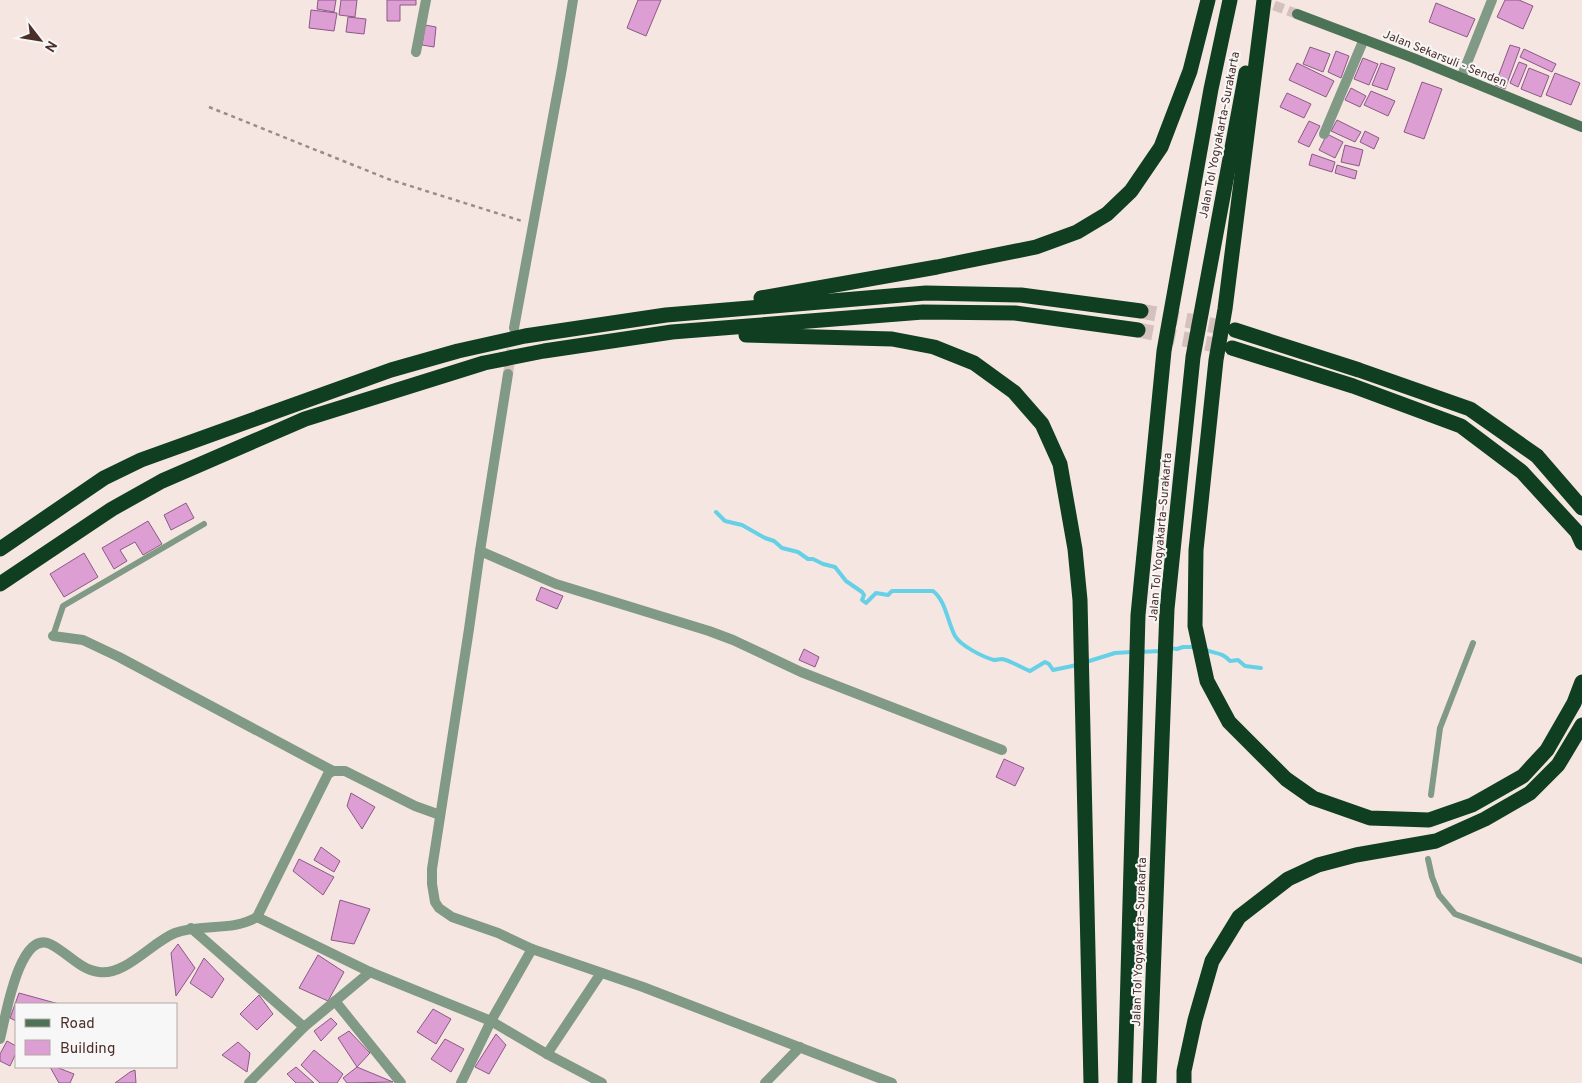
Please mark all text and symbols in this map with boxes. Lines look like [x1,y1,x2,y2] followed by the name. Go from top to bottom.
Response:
[15,15,65,65] north arrow
[1380,27,1509,91] street label: Jalan Sekarsuli - Senden
[40,37,60,55] text: N
[1196,51,1244,220] street label: Jalan Tol Yogyakarta–Surakarta
[1146,452,1176,622] street label: Jalan Tol Yogyakarta–Surakarta
[1129,857,1151,1027] street label: Jalan Tol Yogyakarta–Surakarta
[15,1003,178,1068] legend
[60,1015,95,1034] text: Road
[60,1040,115,1059] text: Building

